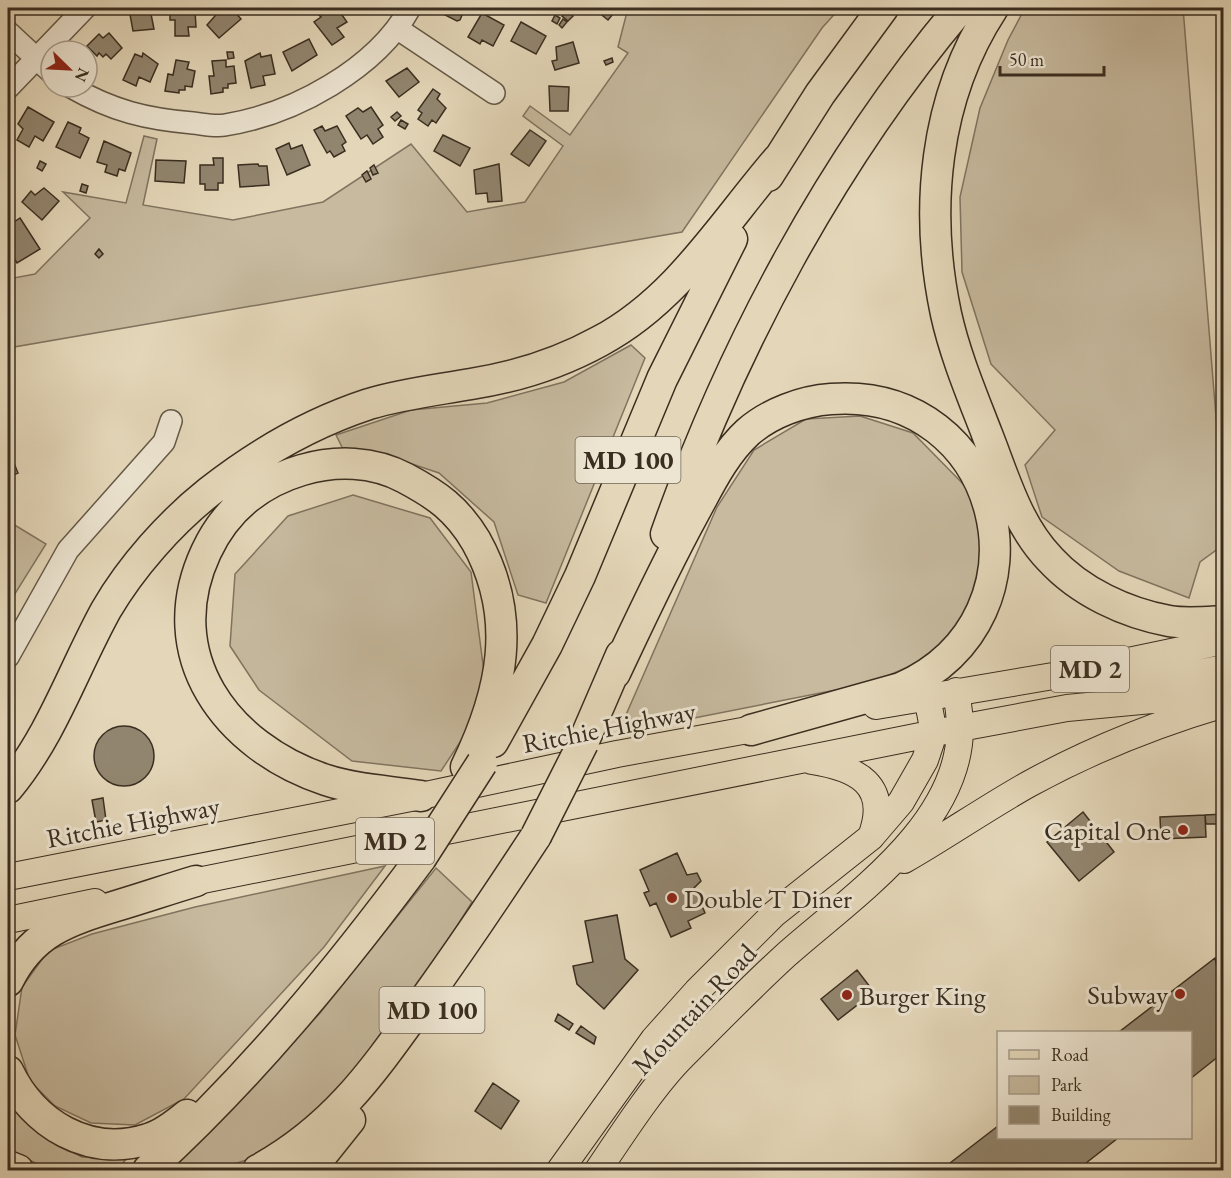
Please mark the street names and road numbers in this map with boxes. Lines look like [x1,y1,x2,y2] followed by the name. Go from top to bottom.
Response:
[576,437,680,483] road number: MD 100
[1051,646,1129,692] road number: MD 2
[519,693,699,761] street label: Ritchie Highway
[43,788,223,856] street label: Ritchie Highway
[356,818,434,864] road number: MD 2
[624,936,764,1082] street label: Mountain Road
[380,987,484,1033] road number: MD 100

